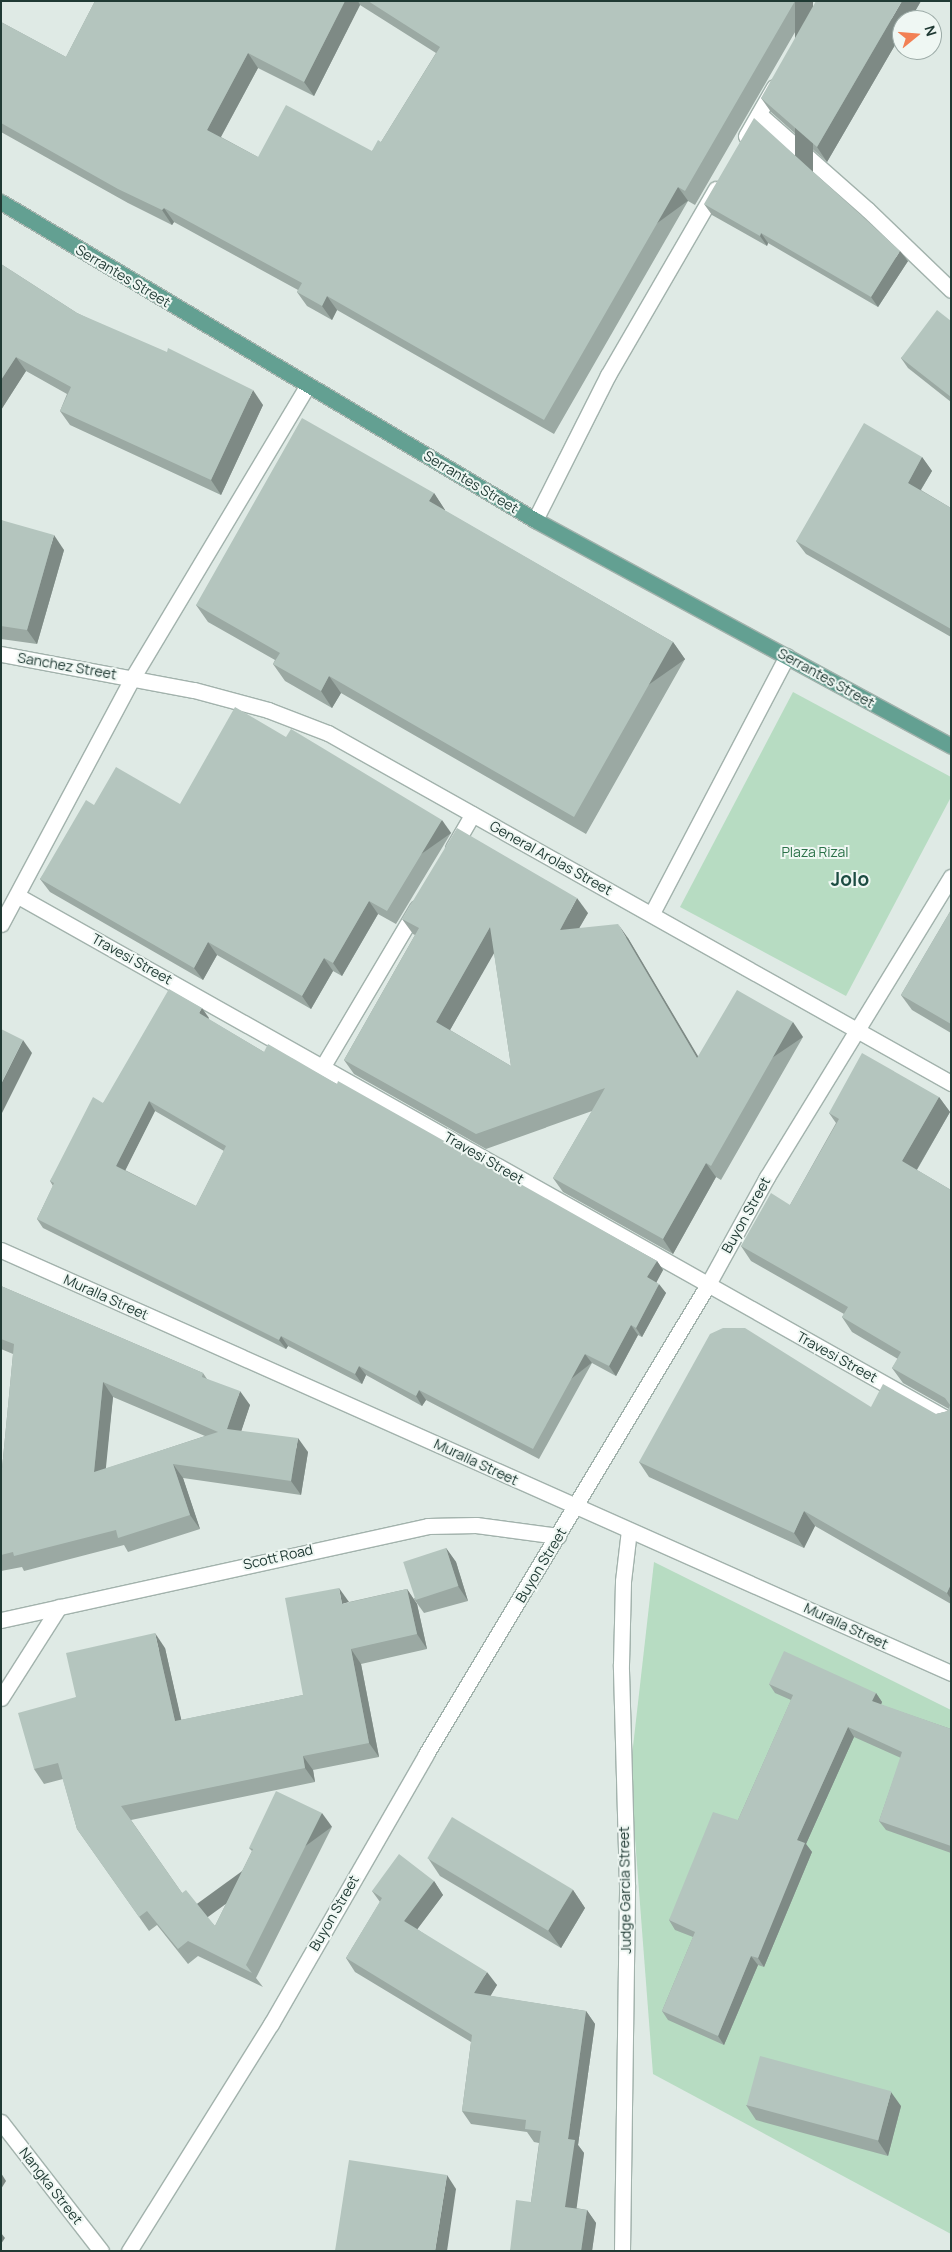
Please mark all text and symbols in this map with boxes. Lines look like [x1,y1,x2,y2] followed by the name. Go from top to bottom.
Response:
[892,10,942,60] north arrow
[920,23,941,38] text: N
[73,241,173,311] street label: Serrantes Street
[421,447,521,517] street label: Serrantes Street
[775,645,877,711] street label: Serrantes Street
[16,649,118,683] street label: Sanchez Street
[487,817,615,899] street label: General Arolas Street
[781,844,849,860] park label: Plaza Rizal
[831,869,869,891] district label: Jolo
[89,930,175,988] street label: Travesi Street
[441,1128,527,1188] street label: Travesi Street
[718,1174,774,1256] street label: Buyon Street
[61,1271,151,1323] street label: Muralla Street
[794,1328,880,1386] street label: Travesi Street
[431,1435,521,1489] street label: Muralla Street
[512,1524,570,1606] street label: Buyon Street
[242,1541,314,1573] street label: Scott Road
[801,1599,891,1653] street label: Muralla Street
[615,1826,635,1954] street label: Judge Garcia Street
[306,1872,362,1954] street label: Buyon Street
[16,2144,86,2228] street label: Nangka Street

